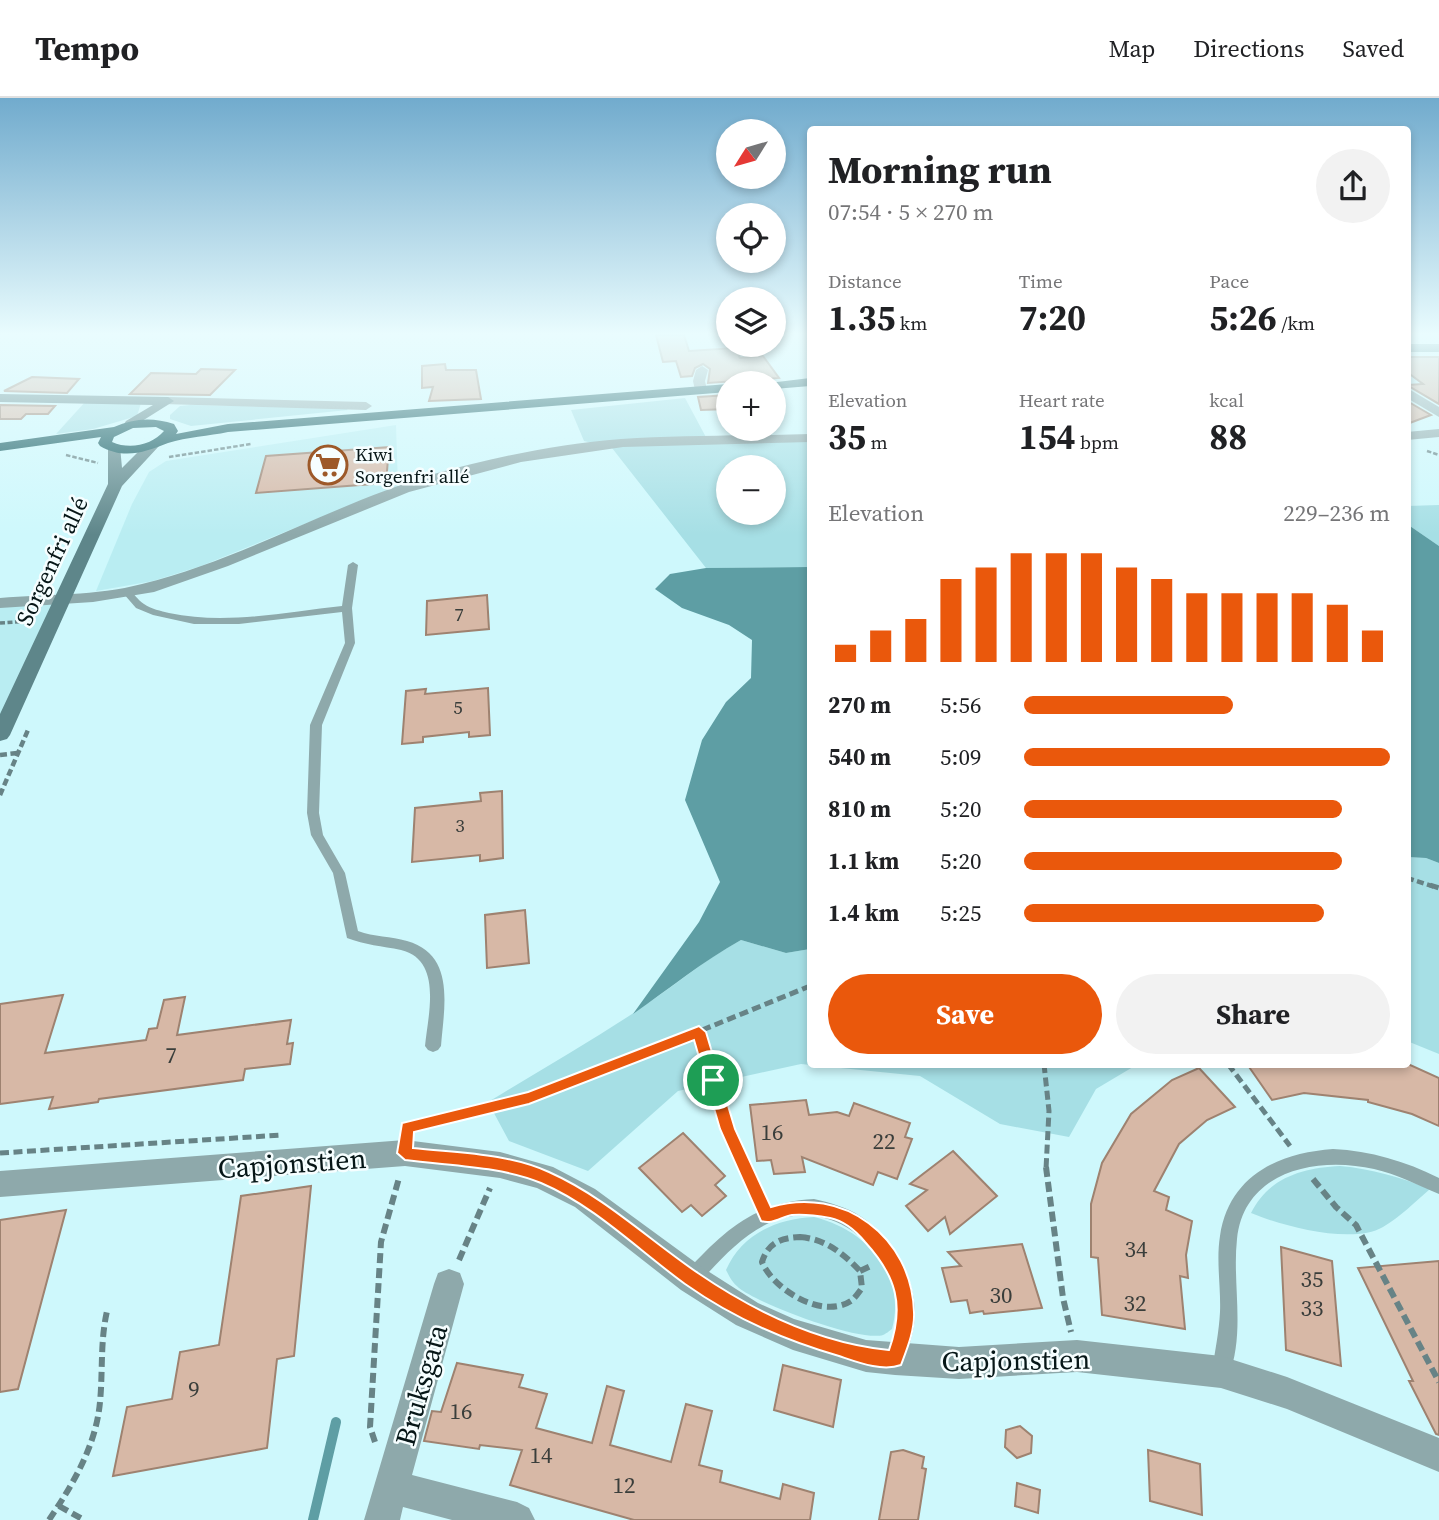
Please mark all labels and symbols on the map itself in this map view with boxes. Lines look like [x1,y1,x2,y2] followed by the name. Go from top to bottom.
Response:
[716,119,786,189] north arrow
[355,441,469,489] place label: Kiwi Sorgenfri allé
[307,444,349,486] supermarket icon: Kiwi Sorgenfri allé
[8,491,96,631] street label: Sorgenfri allé
[454,601,464,627] house number: 7
[453,694,463,720] house number: 5
[455,812,465,838] house number: 3
[165,1039,177,1071] house number: 7
[683,1050,743,1110] pin
[761,1116,784,1148] house number: 16
[873,1125,896,1157] house number: 22
[217,1139,367,1187] street label: Capjonstien
[1125,1233,1148,1265] house number: 34
[1301,1263,1324,1295] house number: 35
[990,1279,1013,1311] house number: 30
[1124,1287,1147,1319] house number: 32
[1301,1292,1324,1324] house number: 33
[386,1319,457,1450] street label: Bruksgata
[941,1340,1091,1380] street label: Capjonstien
[188,1373,200,1405] house number: 9
[450,1395,473,1427] house number: 16
[530,1439,553,1471] house number: 14
[613,1469,636,1501] house number: 12

